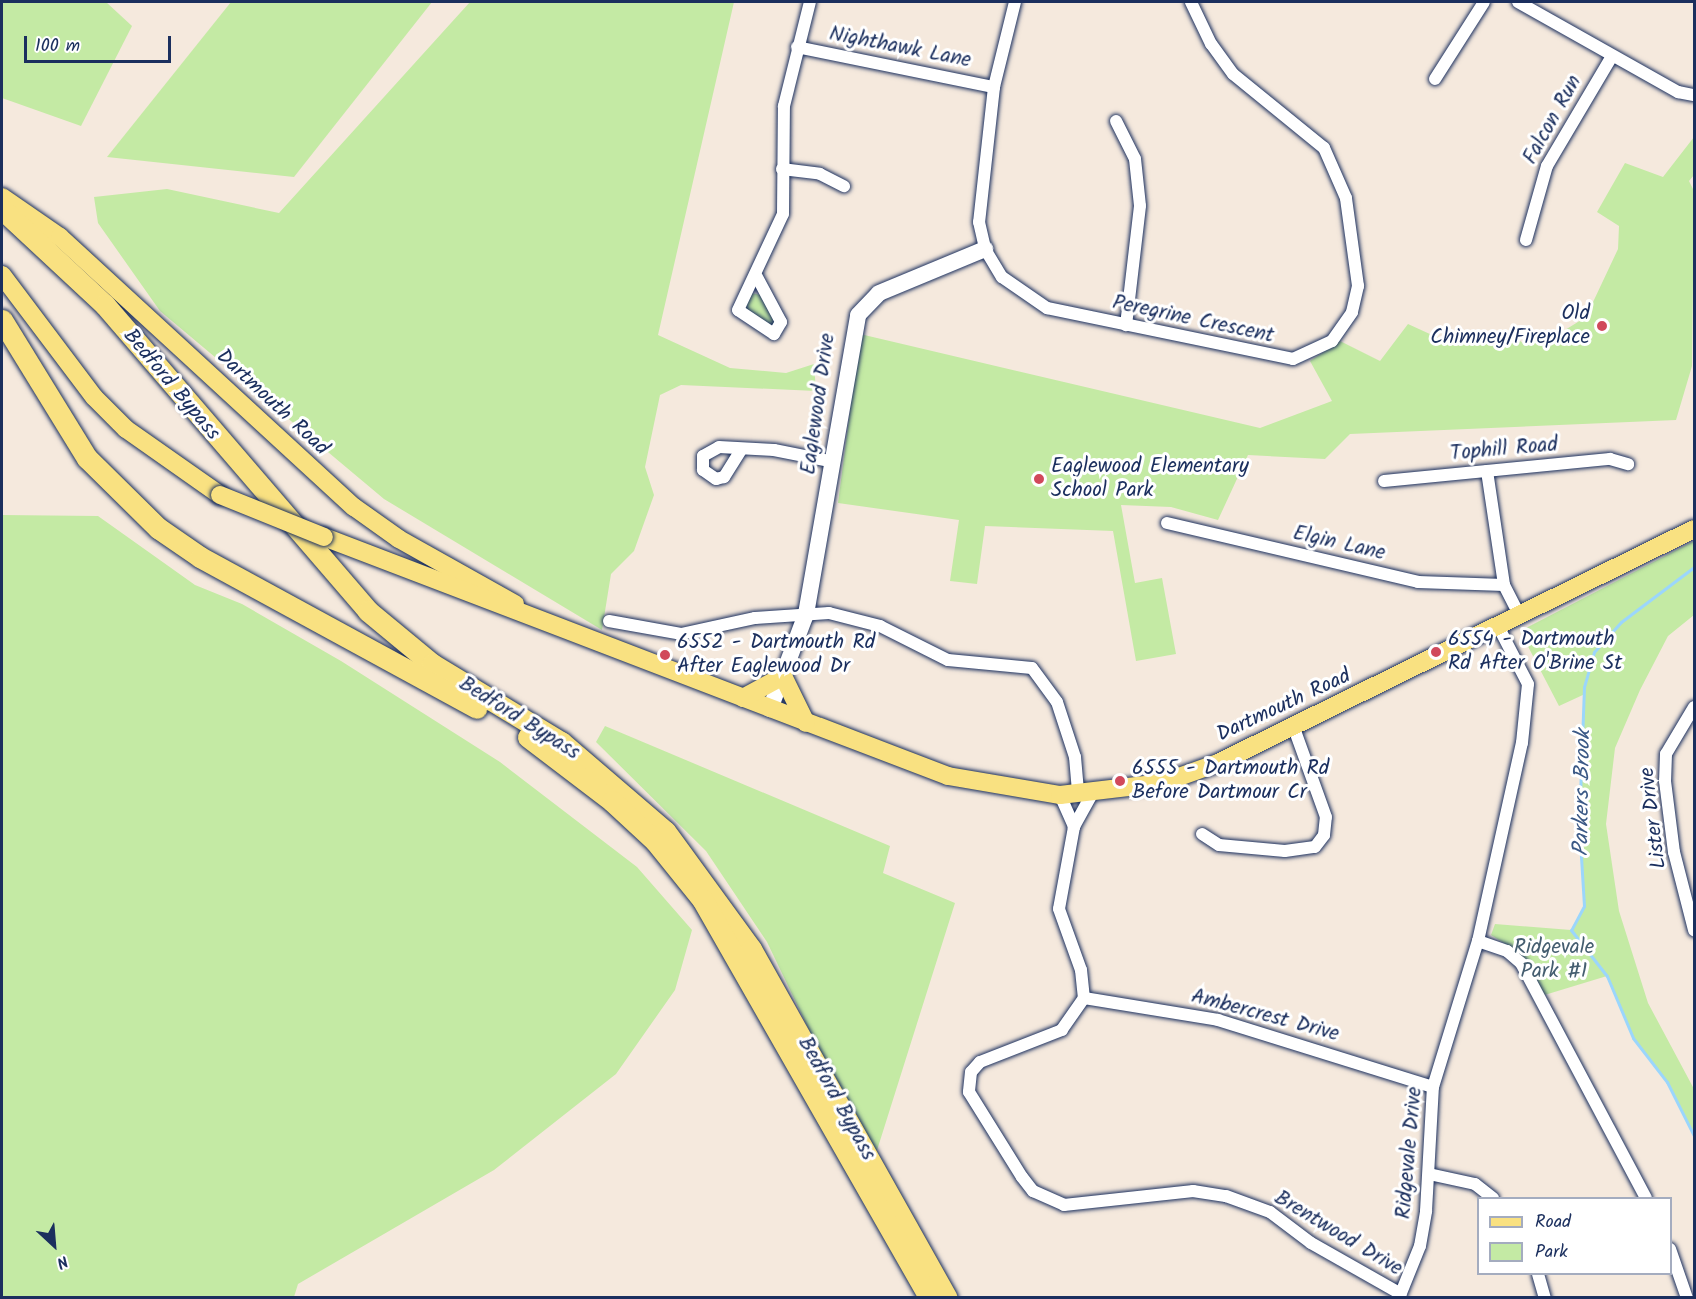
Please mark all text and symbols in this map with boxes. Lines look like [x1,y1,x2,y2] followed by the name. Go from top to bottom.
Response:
[827,22,973,74] street label: Nighthawk Lane
[27,24,174,62] scale bar
[35,32,80,61] text: 100 m
[1518,71,1588,169] street label: Falcon Run
[1110,291,1276,349] street label: Peregrine Crescent
[1430,301,1590,351] place label: Old Chimney/Fireplace
[1595,319,1609,333] marker: Old Chimney/Fireplace
[117,324,225,446] street label: Bedford Bypass
[797,332,841,476] street label: Eaglewood Drive
[210,344,334,462] street label: Dartmouth Road
[1449,433,1559,467] street label: Tophill Road
[1051,454,1249,504] place label: Eaglewood Elementary School Park
[1032,472,1046,486] marker: Eaglewood Elementary School Park
[1290,521,1388,567] street label: Elgin Lane
[1448,627,1622,677] place label: 6554 - Dartmouth Rd After O'Brine St
[677,630,875,680] place label: 6552 - Dartmouth Rd After Eaglewood Dr
[1429,645,1443,659] marker: 6554 - Dartmouth Rd After O'Brine St
[658,648,672,662] marker: 6552 - Dartmouth Rd After Eaglewood Dr
[1213,664,1355,748] street label: Dartmouth Road
[454,672,584,766] street label: Bedford Bypass
[1569,729,1597,857] water label: Parkers Brook
[1132,756,1329,806] place label: 6555 - Dartmouth Rd Before Dartmour Cr
[1635,766,1673,870] street label: Lister Drive
[1113,774,1127,788] marker: 6555 - Dartmouth Rd Before Dartmour Cr
[1514,935,1594,985] park label: Ridgevale Park #1
[1188,984,1342,1048] street label: Ambercrest Drive
[792,1033,880,1165] street label: Bedford Bypass
[1392,1086,1428,1220] street label: Ridgevale Drive
[1269,1186,1407,1282] street label: Brentwood Drive
[1477,1197,1672,1275] legend
[1535,1208,1571,1237] text: Road
[24,1215,84,1275] north arrow
[1535,1238,1568,1267] text: Park
[52,1248,72,1275] text: N

